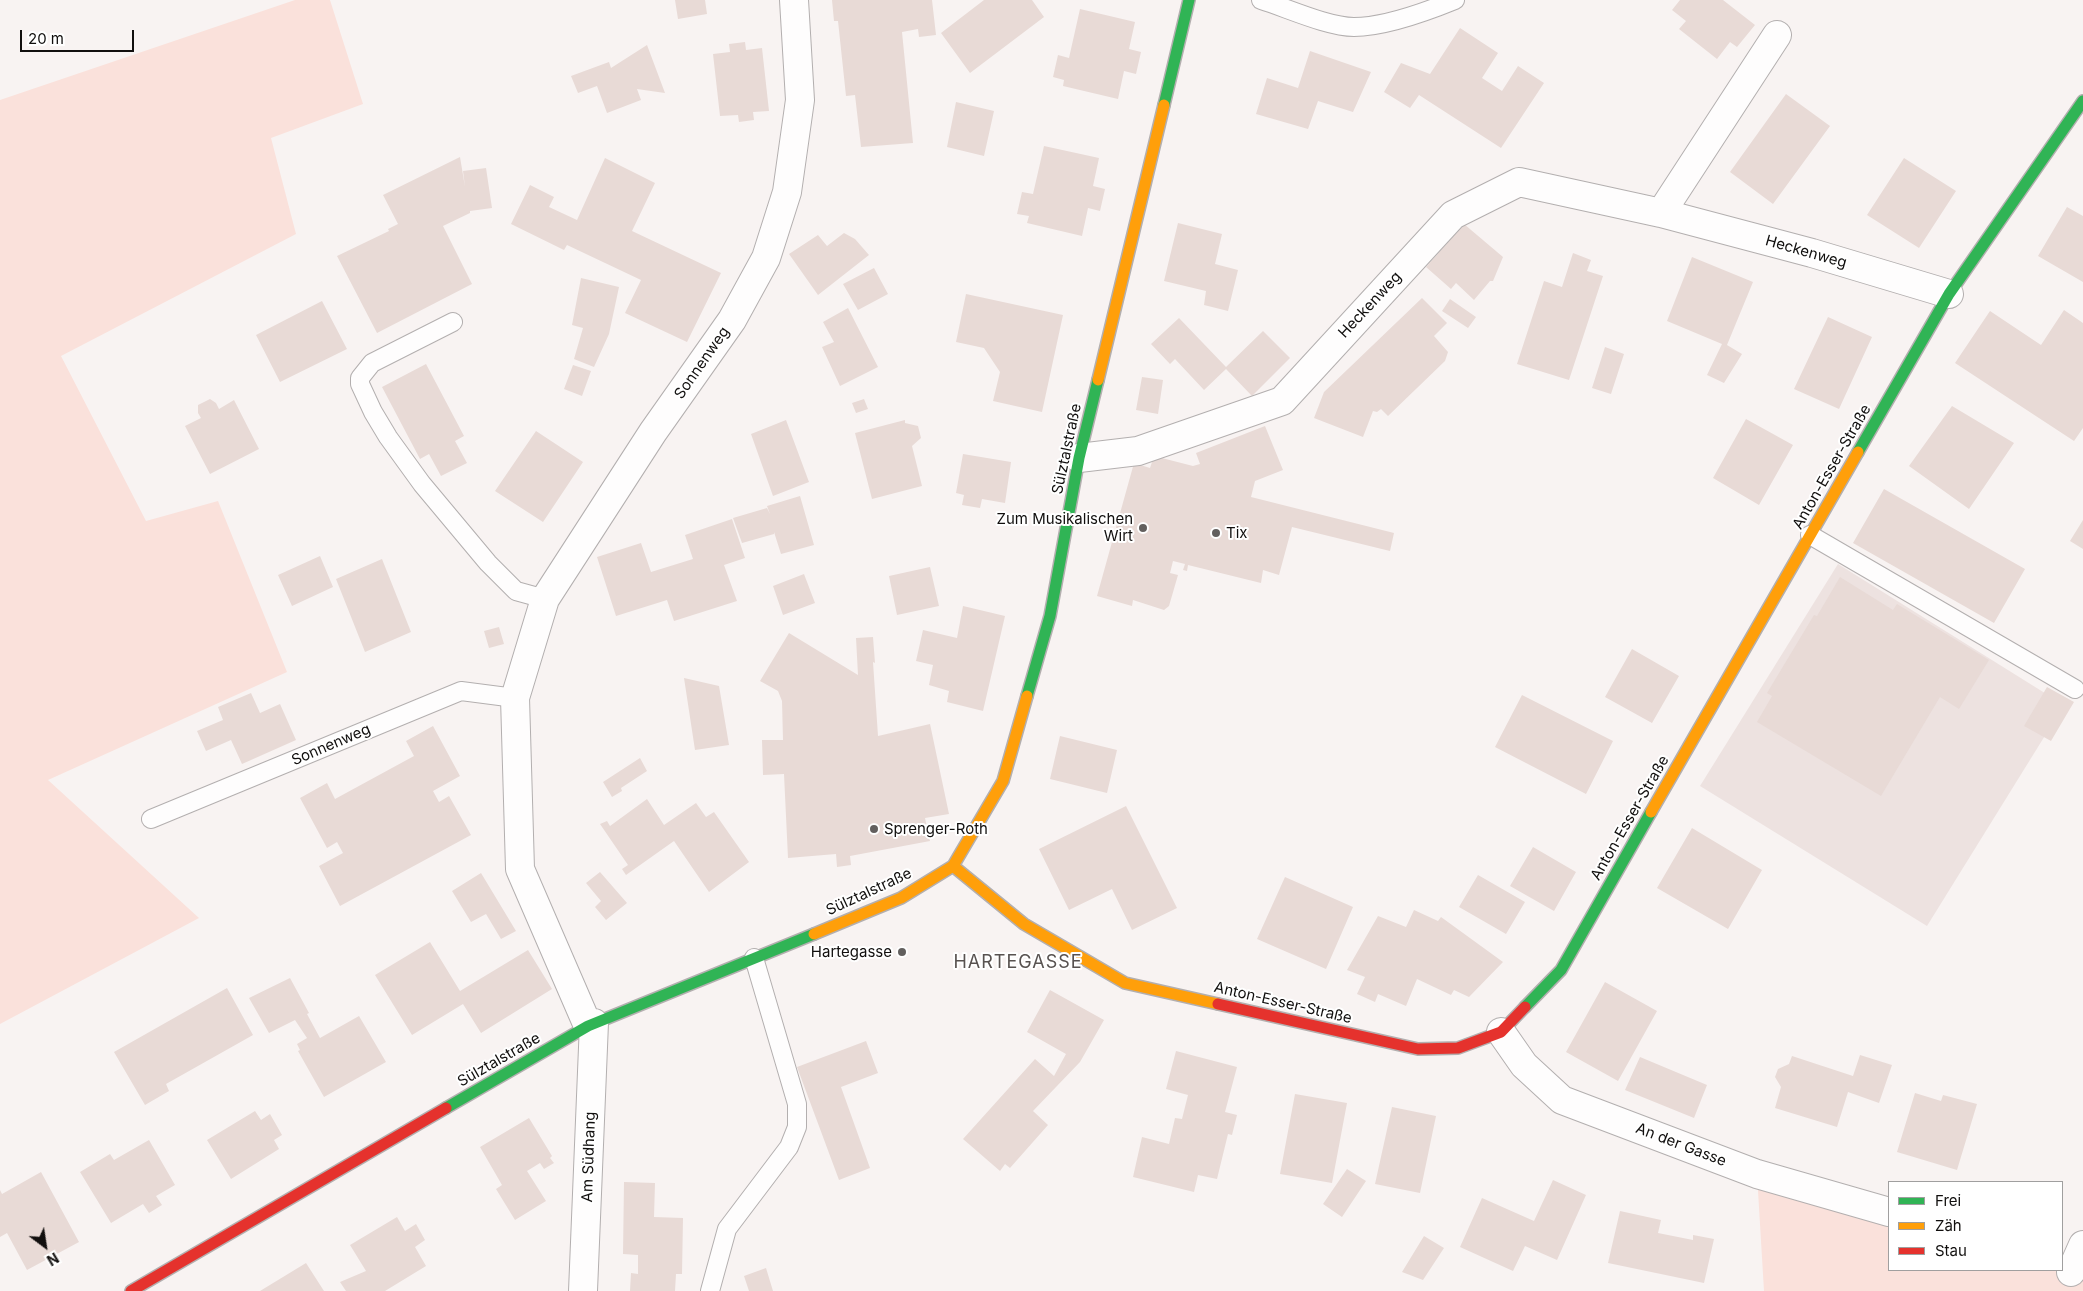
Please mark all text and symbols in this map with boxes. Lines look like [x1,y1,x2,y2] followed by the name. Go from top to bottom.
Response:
[22,20,136,52] scale bar
[28,29,64,48] text: 20 m
[1763,232,1849,272] street label: Heckenweg
[1335,268,1405,342] street label: Heckenweg
[671,323,733,403] street label: Sonnenweg
[1049,402,1085,496] street label: Sülztalstraße
[1789,402,1875,532] street label: Anton-Esser-Straße
[996,510,1133,545] place label: Zum Musikalischen Wirt
[1137,522,1149,534] marker: Zum Musikalischen Wirt
[1226,524,1248,542] place label: Tix
[1210,527,1222,539] marker: Tix
[289,720,373,770] street label: Sonnenweg
[1587,753,1673,883] street label: Anton-Esser-Straße
[884,820,988,838] place label: Sprenger-Roth
[868,823,880,835] marker: Sprenger-Roth
[823,864,915,920] street label: Sülztalstraße
[811,943,892,961] place label: Hartegasse
[896,946,908,958] marker: Hartegasse
[952,952,1084,974] district label: HARTEGASSE
[1212,978,1354,1028] street label: Anton-Esser-Straße
[455,1029,543,1091] street label: Sülztalstraße
[578,1111,600,1203] street label: Am Südhang
[1633,1120,1729,1170] street label: An der Gasse
[1888,1181,2063,1271] legend
[1935,1191,1961,1210] text: Frei
[1935,1216,1962,1235] text: Zäh
[20,1221,70,1271] north arrow
[1935,1241,1967,1260] text: Stau
[44,1249,62,1269] text: N

